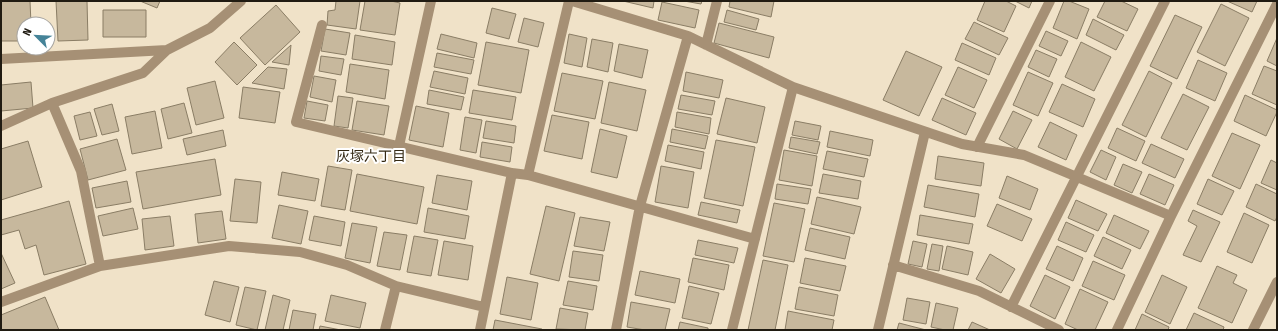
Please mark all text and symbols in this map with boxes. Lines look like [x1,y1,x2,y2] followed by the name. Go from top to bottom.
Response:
[16,16,56,56] north arrow
[20,26,35,38] text: N
[336,148,406,165] district label: 灰塚六丁目

